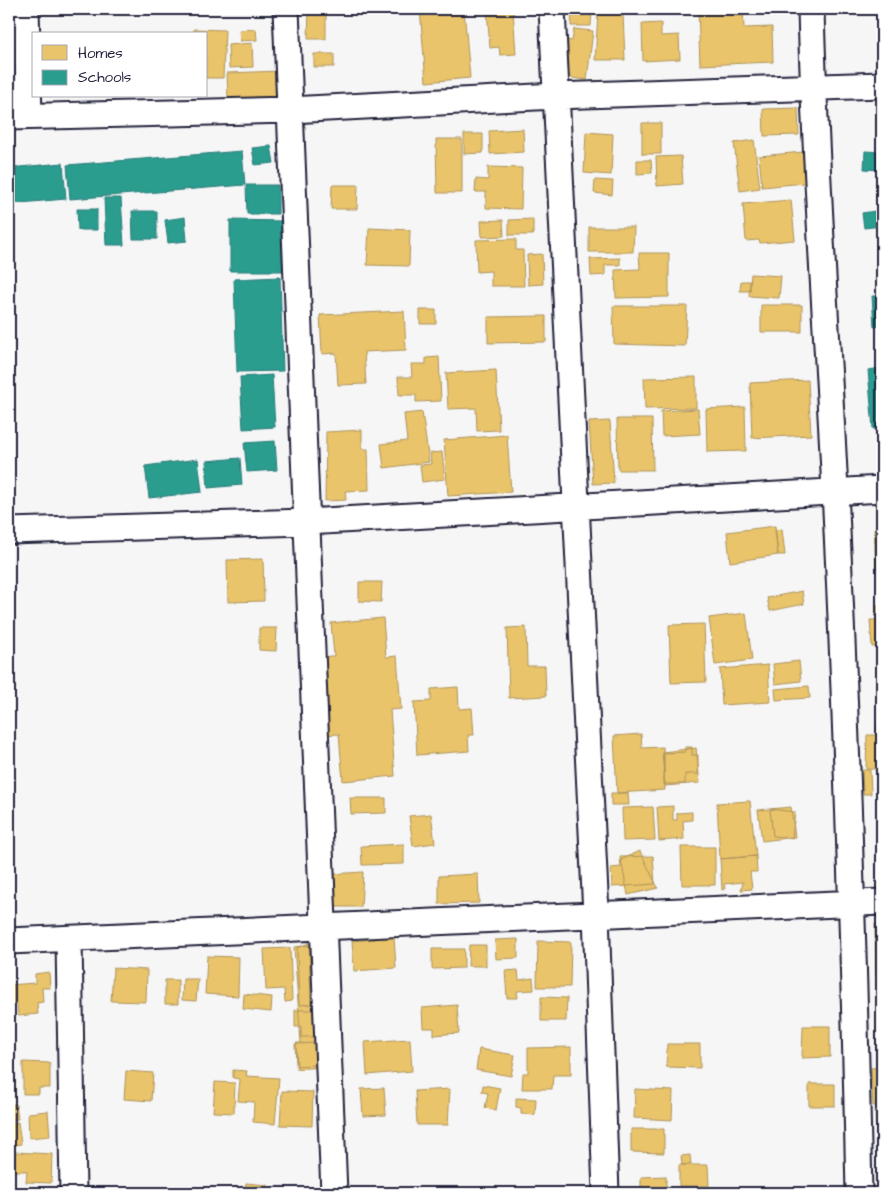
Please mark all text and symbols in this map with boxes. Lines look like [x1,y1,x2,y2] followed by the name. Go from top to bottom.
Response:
[32,32,208,98] legend
[78,43,123,64] text: Homes
[78,67,132,88] text: Schools

